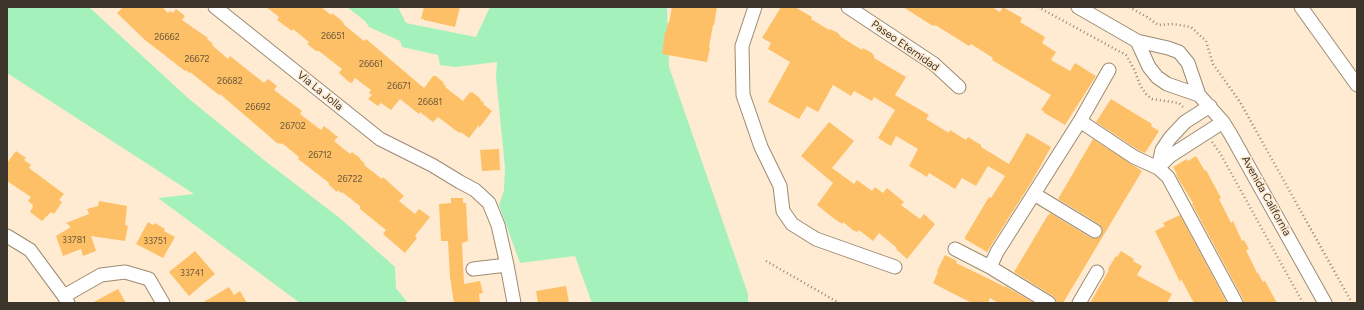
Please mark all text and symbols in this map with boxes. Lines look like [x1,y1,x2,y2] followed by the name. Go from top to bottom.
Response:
[869,18,941,74] street label: Paseo Eternidad
[321,31,345,41] house number: 26651
[154,32,180,42] house number: 26662
[184,54,210,64] house number: 26672
[359,59,383,69] house number: 26661
[294,69,346,113] street label: Via La Jolla
[217,76,243,86] house number: 26682
[387,81,411,91] house number: 26671
[418,97,442,107] house number: 26681
[245,102,271,112] house number: 26692
[280,121,306,131] house number: 26702
[308,150,332,160] house number: 26712
[1239,154,1293,238] street label: Avenida California
[337,174,363,184] house number: 26722
[62,235,86,245] house number: 33781
[143,236,167,246] house number: 33751
[180,268,204,278] house number: 33741

